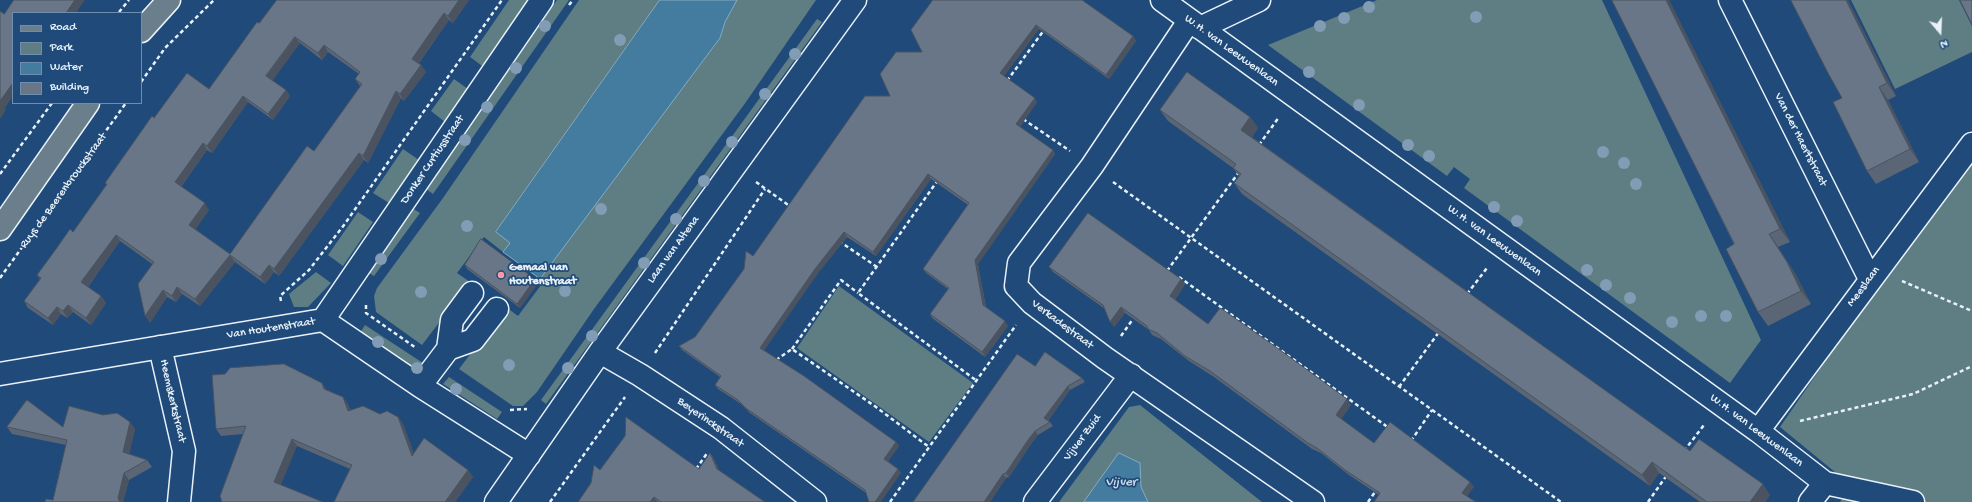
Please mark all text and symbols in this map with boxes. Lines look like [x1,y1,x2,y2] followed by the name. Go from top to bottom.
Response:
[12,12,142,104] legend
[1181,12,1281,90] street label: W.H. van Leeuwenlaan
[1920,12,1960,52] north arrow
[50,21,76,35] text: Road
[1939,37,1949,50] text: N
[50,41,73,55] text: Park
[50,61,82,75] text: Water
[50,81,89,95] text: Building
[1770,91,1830,189] street label: Van der Haertstraat
[398,113,468,207] street label: Donker Curtiusstraat
[17,130,111,252] street label: Ruys de Beerenbrouckstraat
[1444,202,1544,280] street label: W.H. van Leeuwenlaan
[645,213,703,287] street label: Laan van Altena
[509,261,576,289] place label: Gemaal van Houtenstraat
[1844,264,1884,310] street label: Meeslaan
[496,270,506,280] marker: Gemaal van Houtenstraat
[1028,297,1096,353] street label: Verkadestraat
[226,315,316,343] street label: Van Houtenstraat
[155,358,189,444] street label: Heemskerkstraat
[1706,391,1806,471] street label: W.H. van Leeuwenlaan
[674,395,746,451] street label: Beyerinckstraat
[1061,412,1105,464] street label: Vijver Zuid
[1106,475,1136,491] water label: Vijver

